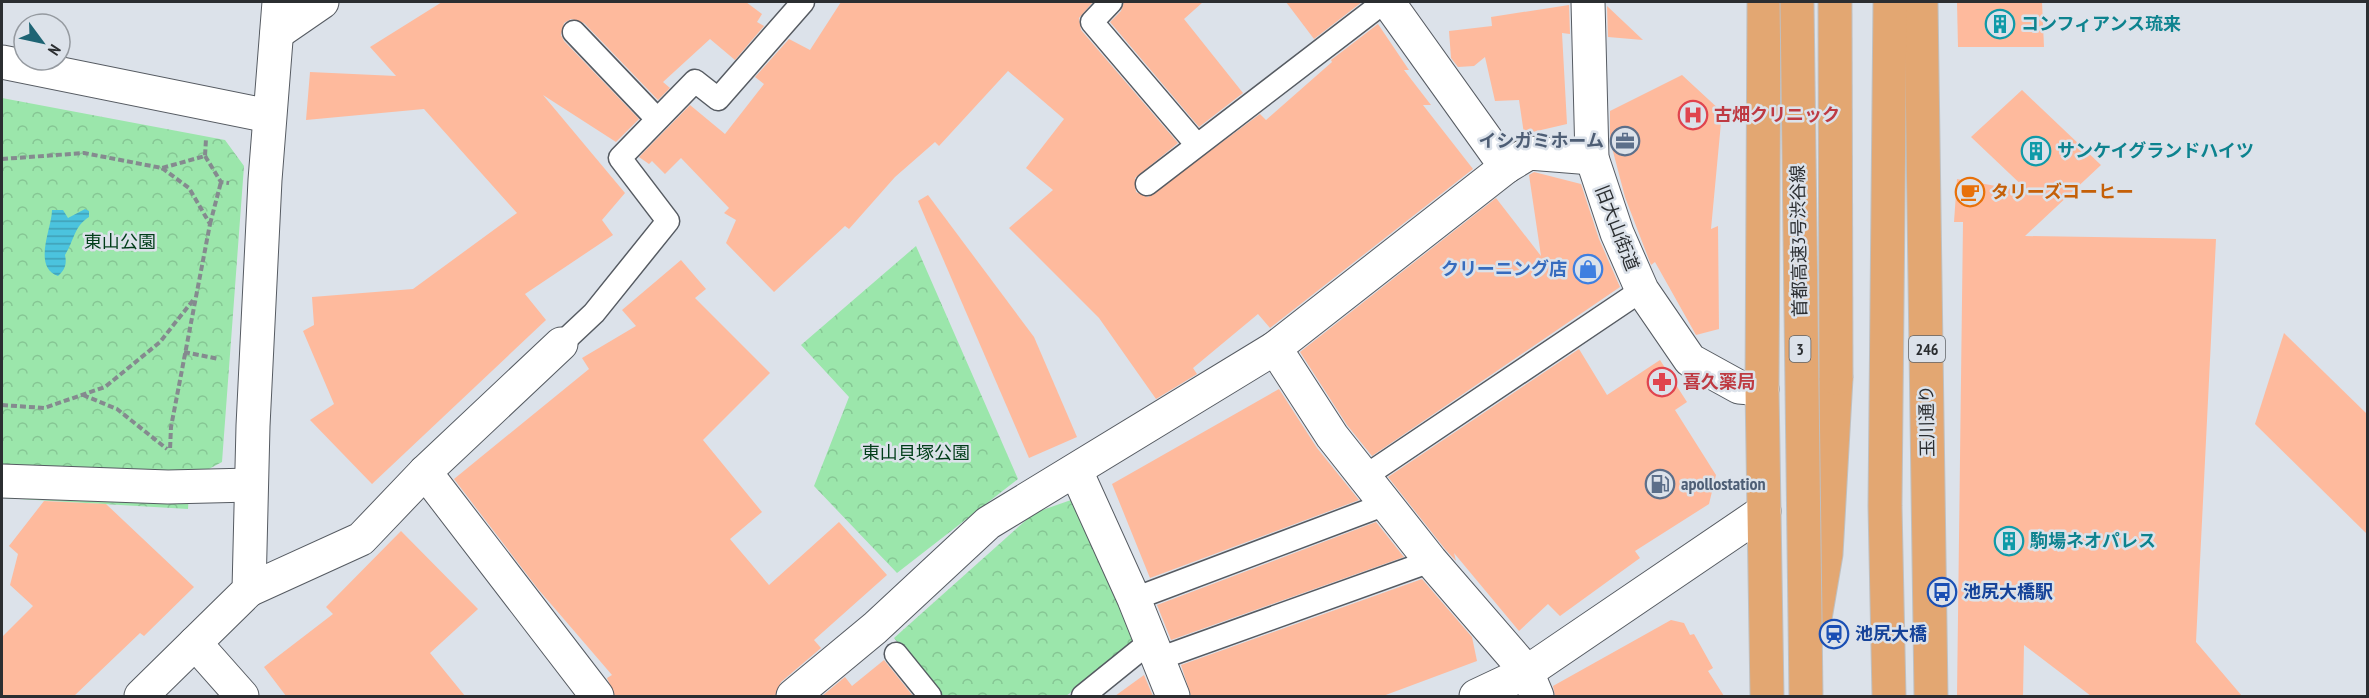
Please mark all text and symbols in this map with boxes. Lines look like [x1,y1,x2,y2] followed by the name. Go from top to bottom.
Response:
[1984,8,2016,40] building icon: コンフィアンス琉来
[12,12,72,72] north arrow
[2021,12,2181,35] place label: コンフィアンス琉来
[44,41,65,59] text: N
[1677,99,1709,131] hospital icon: 古畑クリニック
[1714,103,1840,126] place label: 古畑クリニック
[1609,125,1641,157] office icon: イシガミホーム
[1479,129,1604,152] place label: イシガミホーム
[2020,135,2052,167] building icon: サンケイグランドハイツ
[2057,139,2254,162] place label: サンケイグランドハイツ
[1786,165,1811,317] street label: 首都高速3号渋谷線
[1954,176,1986,208] cafe icon: タリーズコーヒー
[1991,180,2134,203] place label: タリーズコーヒー
[1591,182,1644,274] street label: 旧大山街道
[84,230,156,253] park label: 東山公園
[1572,253,1604,285] shop icon: クリーニング店
[1441,257,1567,280] place label: クリーニング店
[1790,336,1810,362] road number: 3
[1909,336,1945,362] road number: 246
[1646,366,1678,398] pharmacy icon: 喜久薬局
[1683,370,1755,393] place label: 喜久薬局
[1914,385,1939,457] street label: 玉川通り
[862,441,970,464] park label: 東山貝塚公園
[1644,468,1676,500] fuel station icon: apollostation
[1681,472,1766,495] place label: apollostation
[1993,525,2025,557] building icon: 駒場ネオパレス
[2030,529,2156,552] place label: 駒場ネオパレス
[1926,576,1958,608] bus stop icon: 池尻大橋駅
[1963,580,2053,603] place label: 池尻大橋駅
[1818,618,1850,650] station icon: 池尻大橋
[1855,622,1927,645] place label: 池尻大橋

